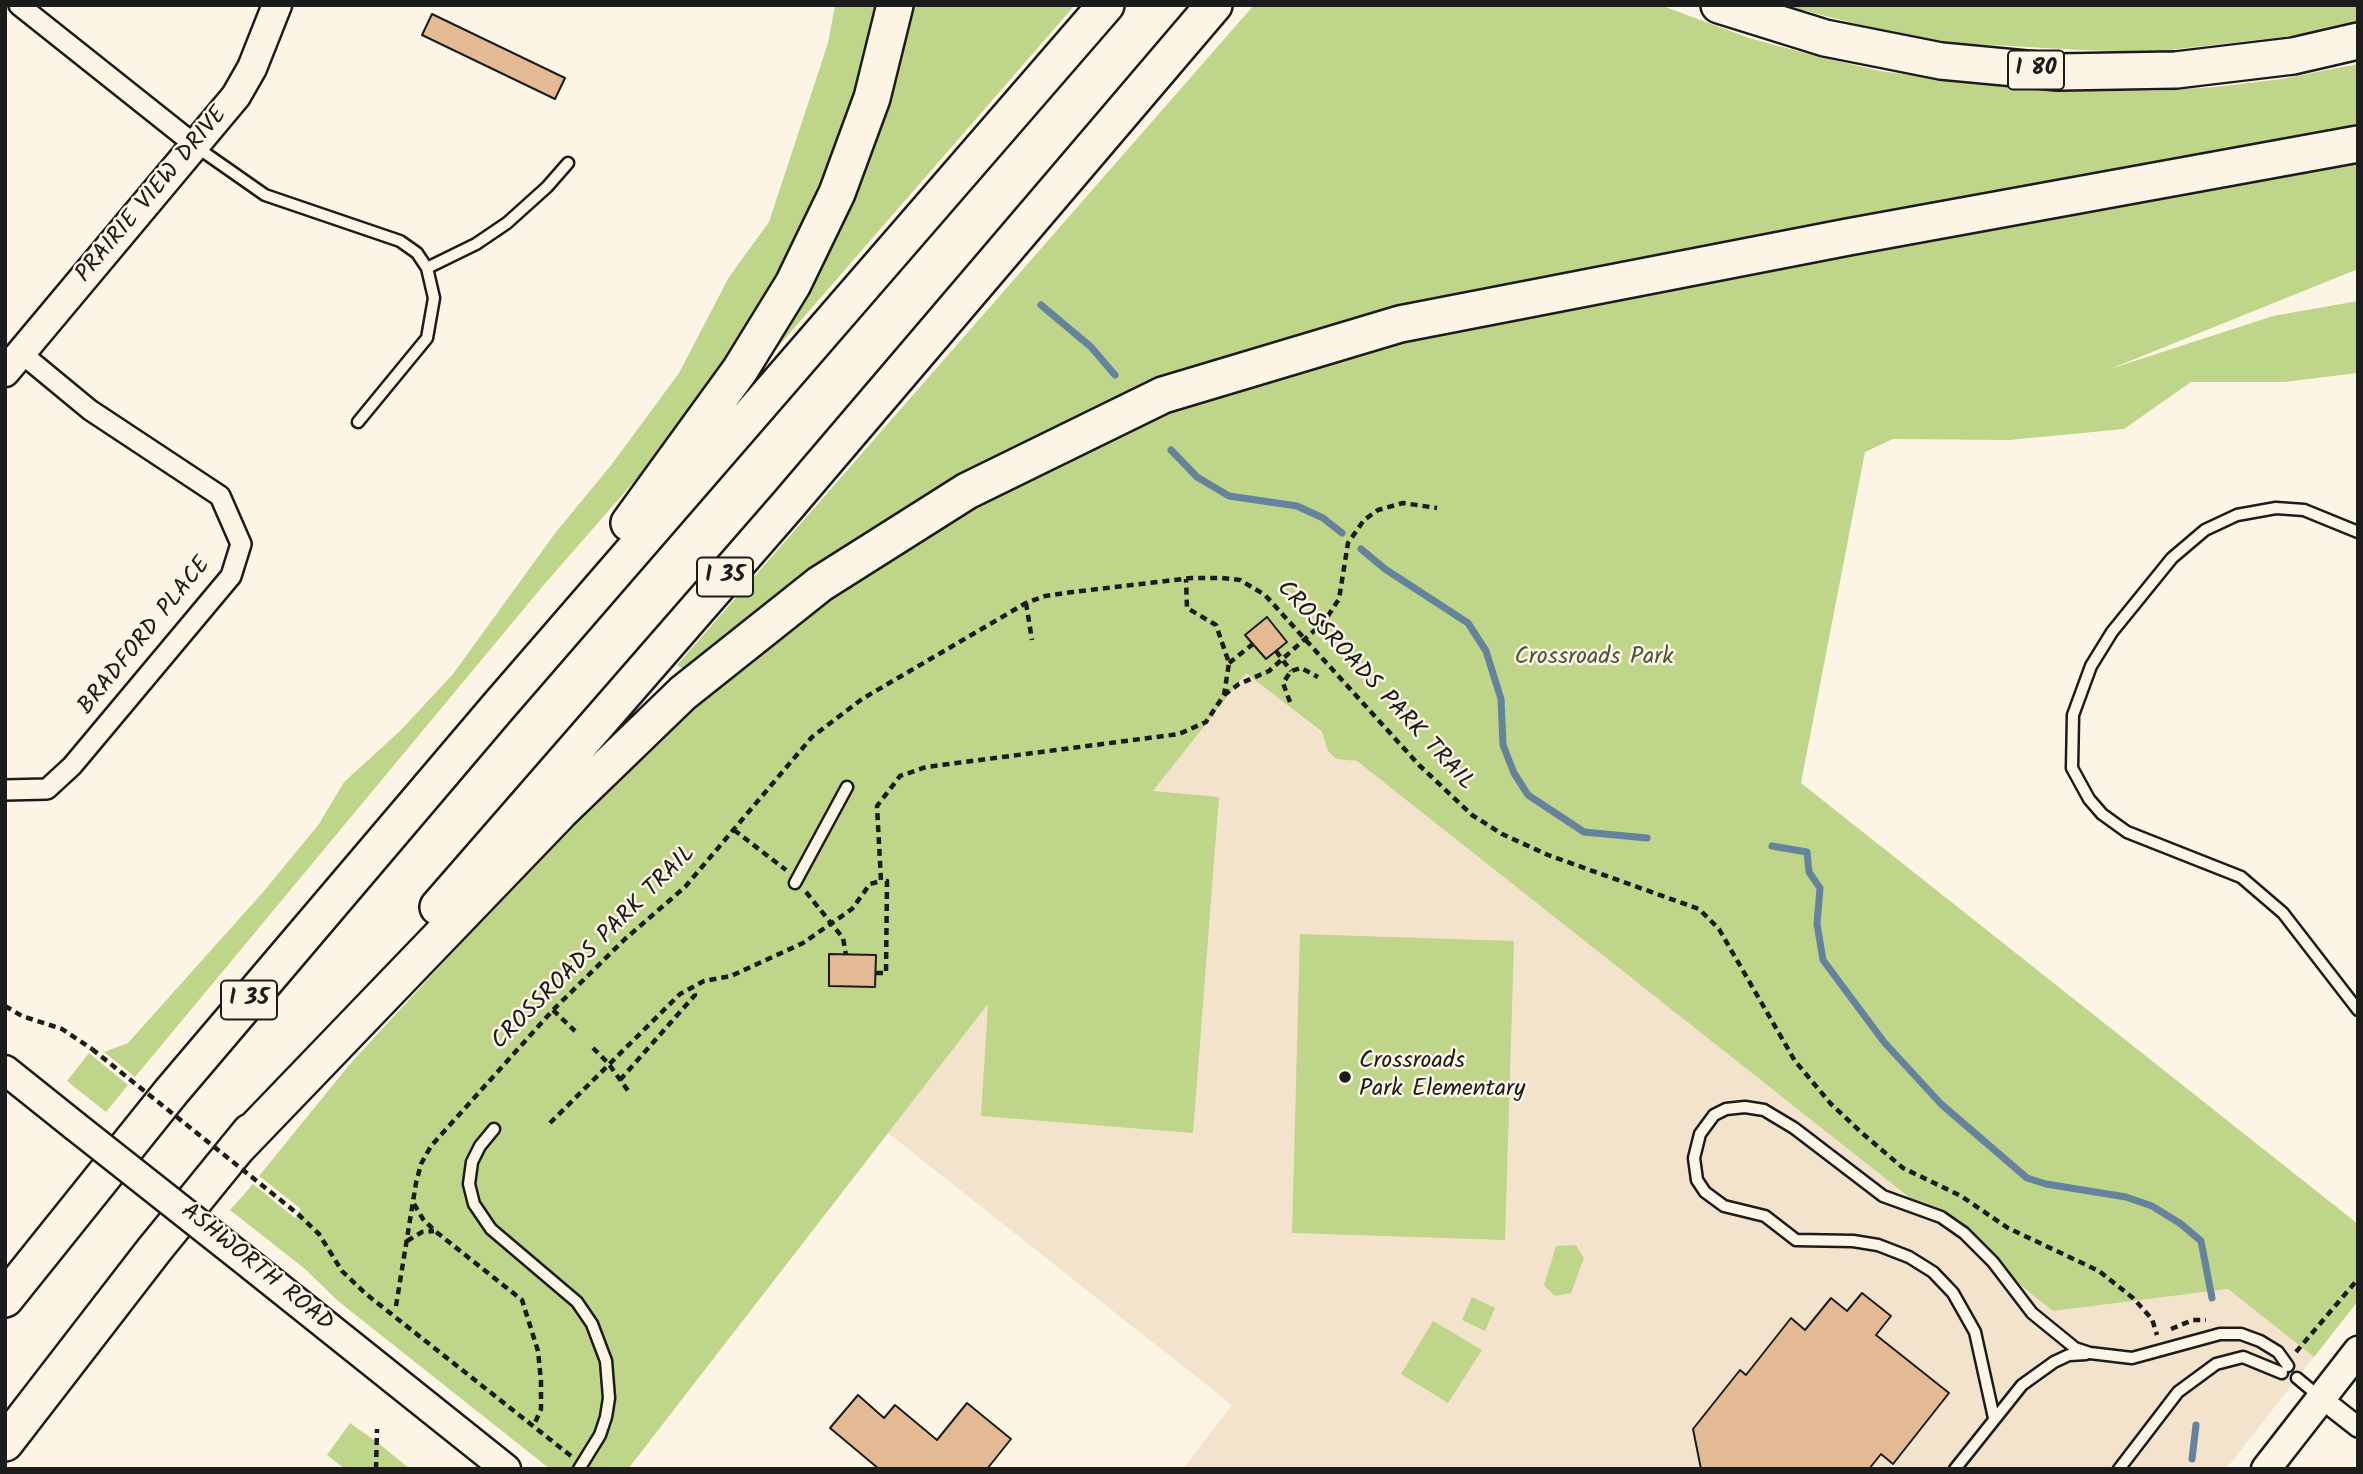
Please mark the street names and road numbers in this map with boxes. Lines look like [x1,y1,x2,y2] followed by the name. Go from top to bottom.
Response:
[2008,50,2064,90] road number: I 80
[71,102,235,290] street label: PRAIRIE VIEW DRIVE
[73,552,219,722] street label: BRADFORD PLACE
[697,558,753,596] road number: I 35
[1269,576,1479,798] street label: CROSSROADS PARK TRAIL
[487,841,703,1057] street label: CROSSROADS PARK TRAIL
[221,981,277,1020] road number: I 35
[174,1199,338,1339] street label: ASHWORTH ROAD

